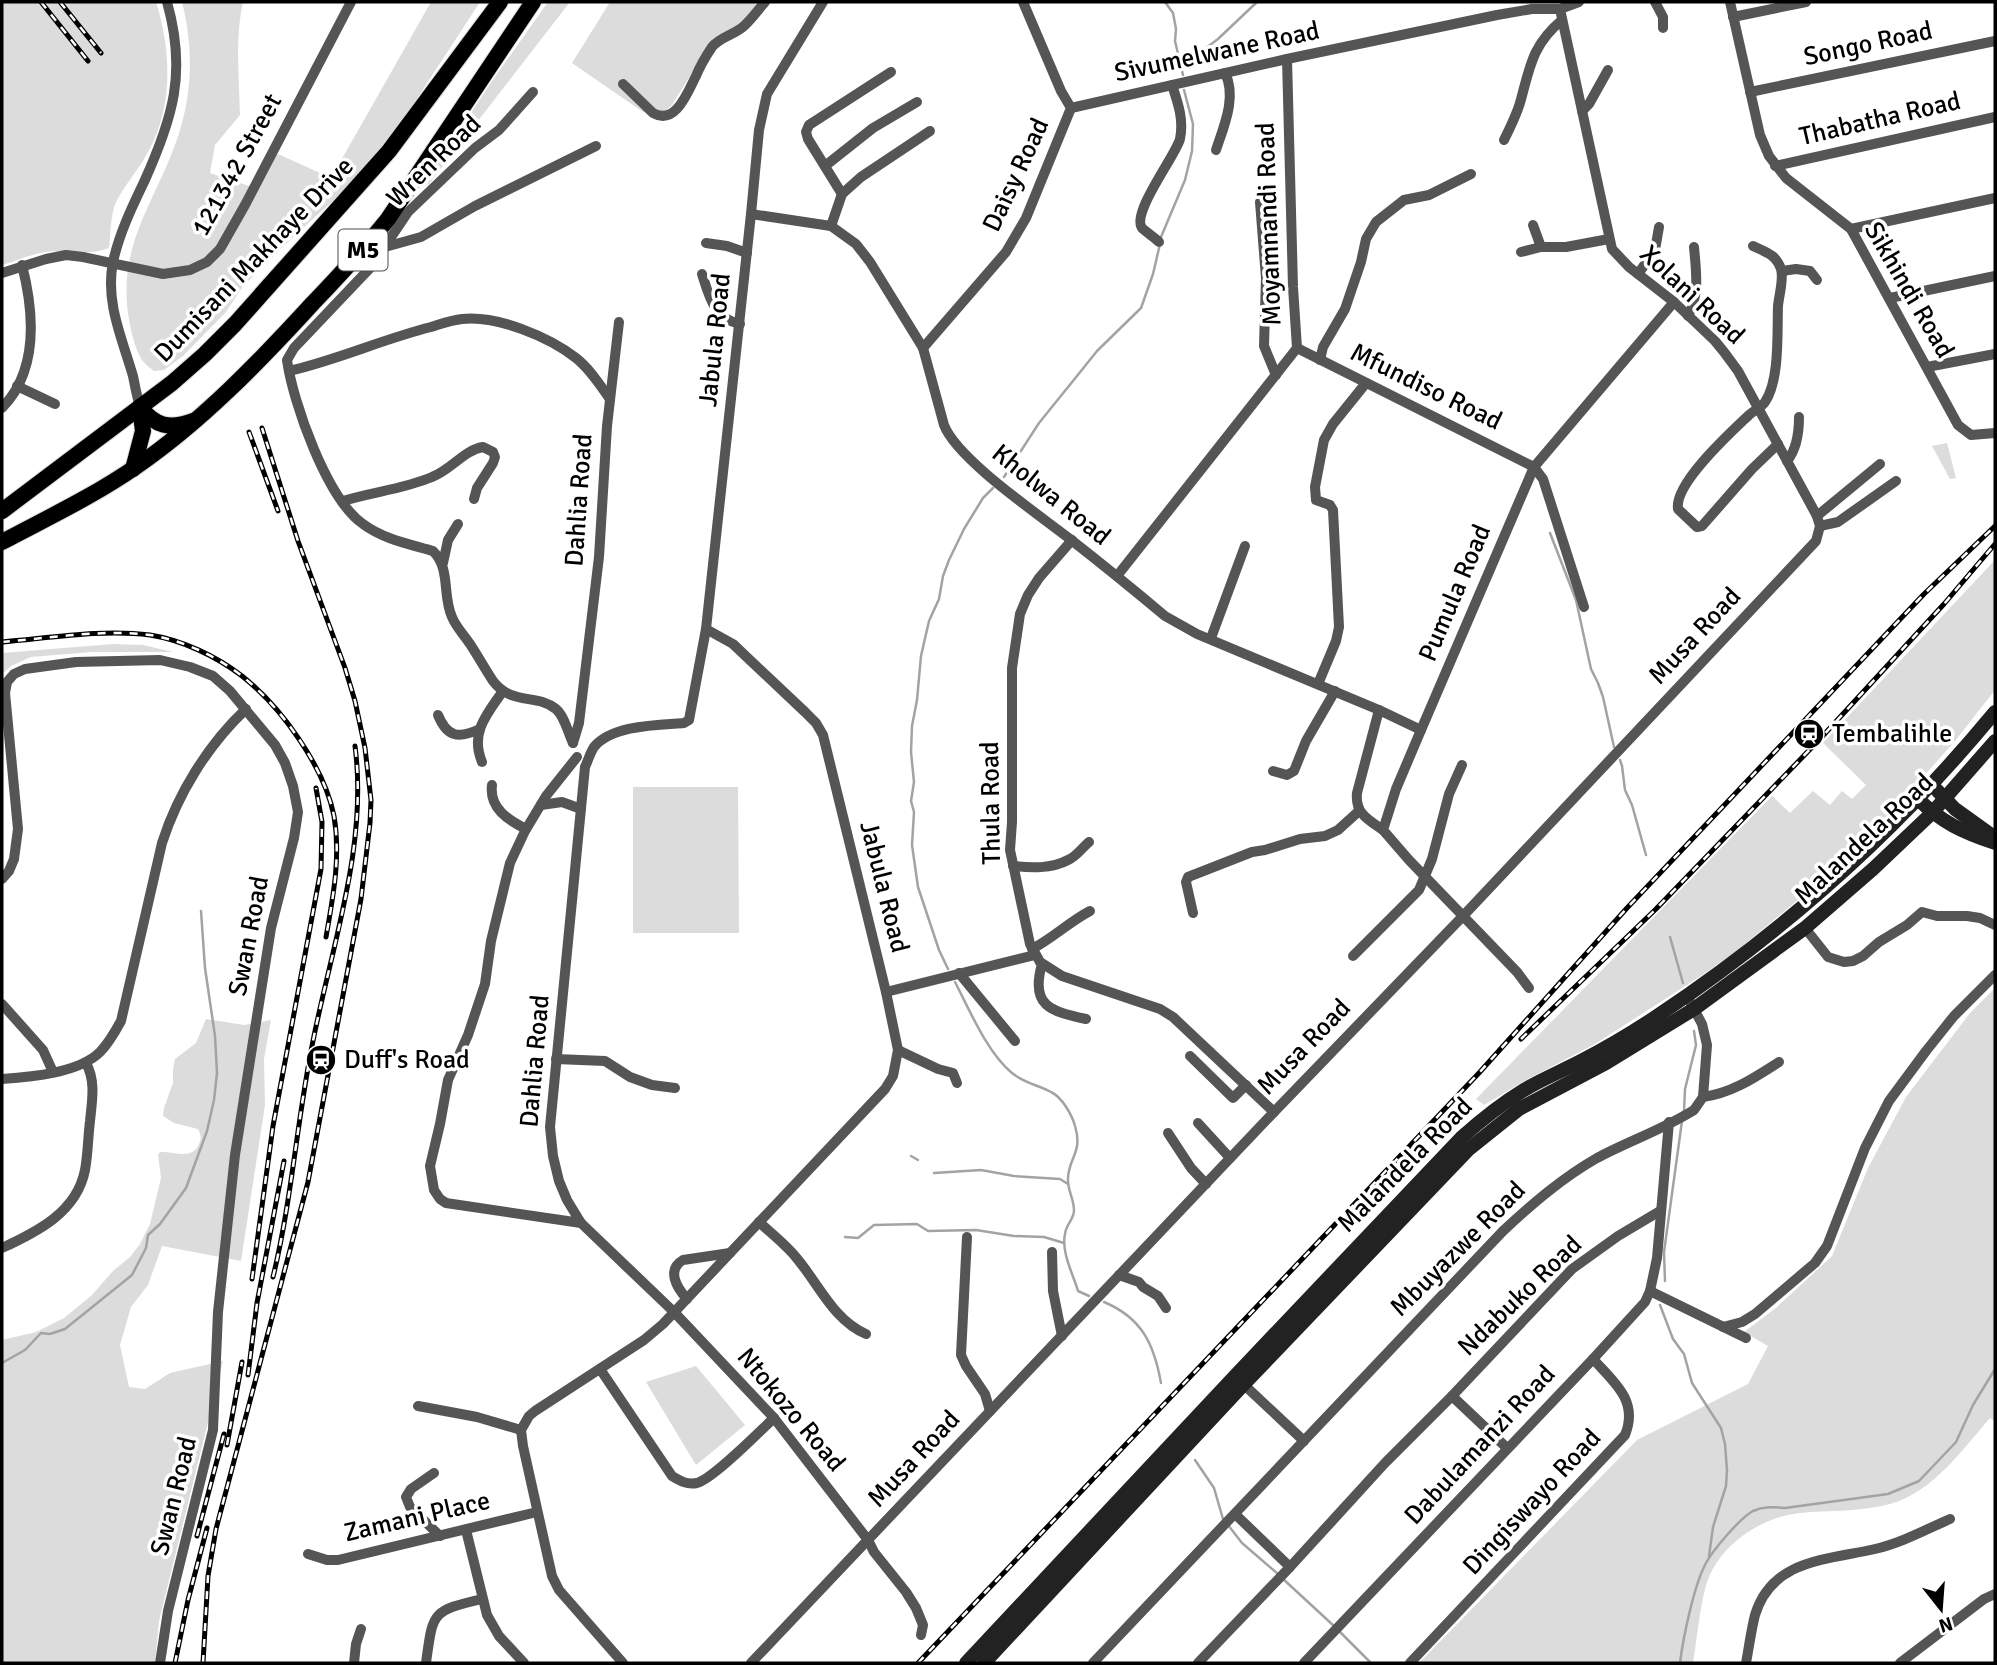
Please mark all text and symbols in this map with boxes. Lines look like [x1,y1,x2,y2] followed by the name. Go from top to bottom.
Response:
[1112,15,1322,89] street label: Sivumelwane Road
[1801,15,1935,73] street label: Songo Road
[1796,85,1964,153] street label: Thabatha Road
[185,88,289,242] street label: 121342 Street
[380,108,488,214] street label: Wren Road
[976,113,1056,237] street label: Daisy Road
[1249,122,1289,326] street label: Moyamnandi Road
[148,151,360,369] street label: Dumisani Makhaye Drive
[1857,216,1961,364] street label: Sikhindi Road
[338,230,388,270] road number: M5
[1633,238,1751,352] street label: Xolani Road
[692,272,738,408] street label: Jabula Road
[1345,336,1507,438] street label: Mfundiso Road
[558,433,600,567] street label: Dahlia Road
[985,437,1117,553] street label: Kholwa Road
[1412,520,1498,666] street label: Pumula Road
[1642,581,1748,691] street label: Musa Road
[1792,717,1826,751] station icon: Tembalihle
[1832,718,1952,750] place label: Tembalihle
[974,741,1008,865] street label: Thula Road
[1788,767,1940,911] street label: Malandela Road
[852,818,916,956] street label: Jabula Road
[222,873,276,999] street label: Swan Road
[1250,992,1358,1102] street label: Musa Road
[513,993,557,1129] street label: Dahlia Road
[304,1043,338,1077] station icon: Duff's Road
[344,1044,470,1076] place label: Duff's Road
[1331,1091,1479,1239] street label: Malandela Road
[1384,1175,1532,1323] street label: Mbuyazwe Road
[1451,1229,1589,1363] street label: Ndabuko Road
[730,1342,852,1478] street label: Ntokozo Road
[1398,1359,1562,1531] street label: Dabulamanzi Road
[861,1404,967,1514] street label: Musa Road
[1456,1422,1608,1582] street label: Dingiswayo Road
[144,1433,204,1559] street label: Swan Road
[341,1485,493,1549] street label: Zamani Place
[1906,1574,1976,1644] north arrow
[1936,1611,1956,1638] text: N

